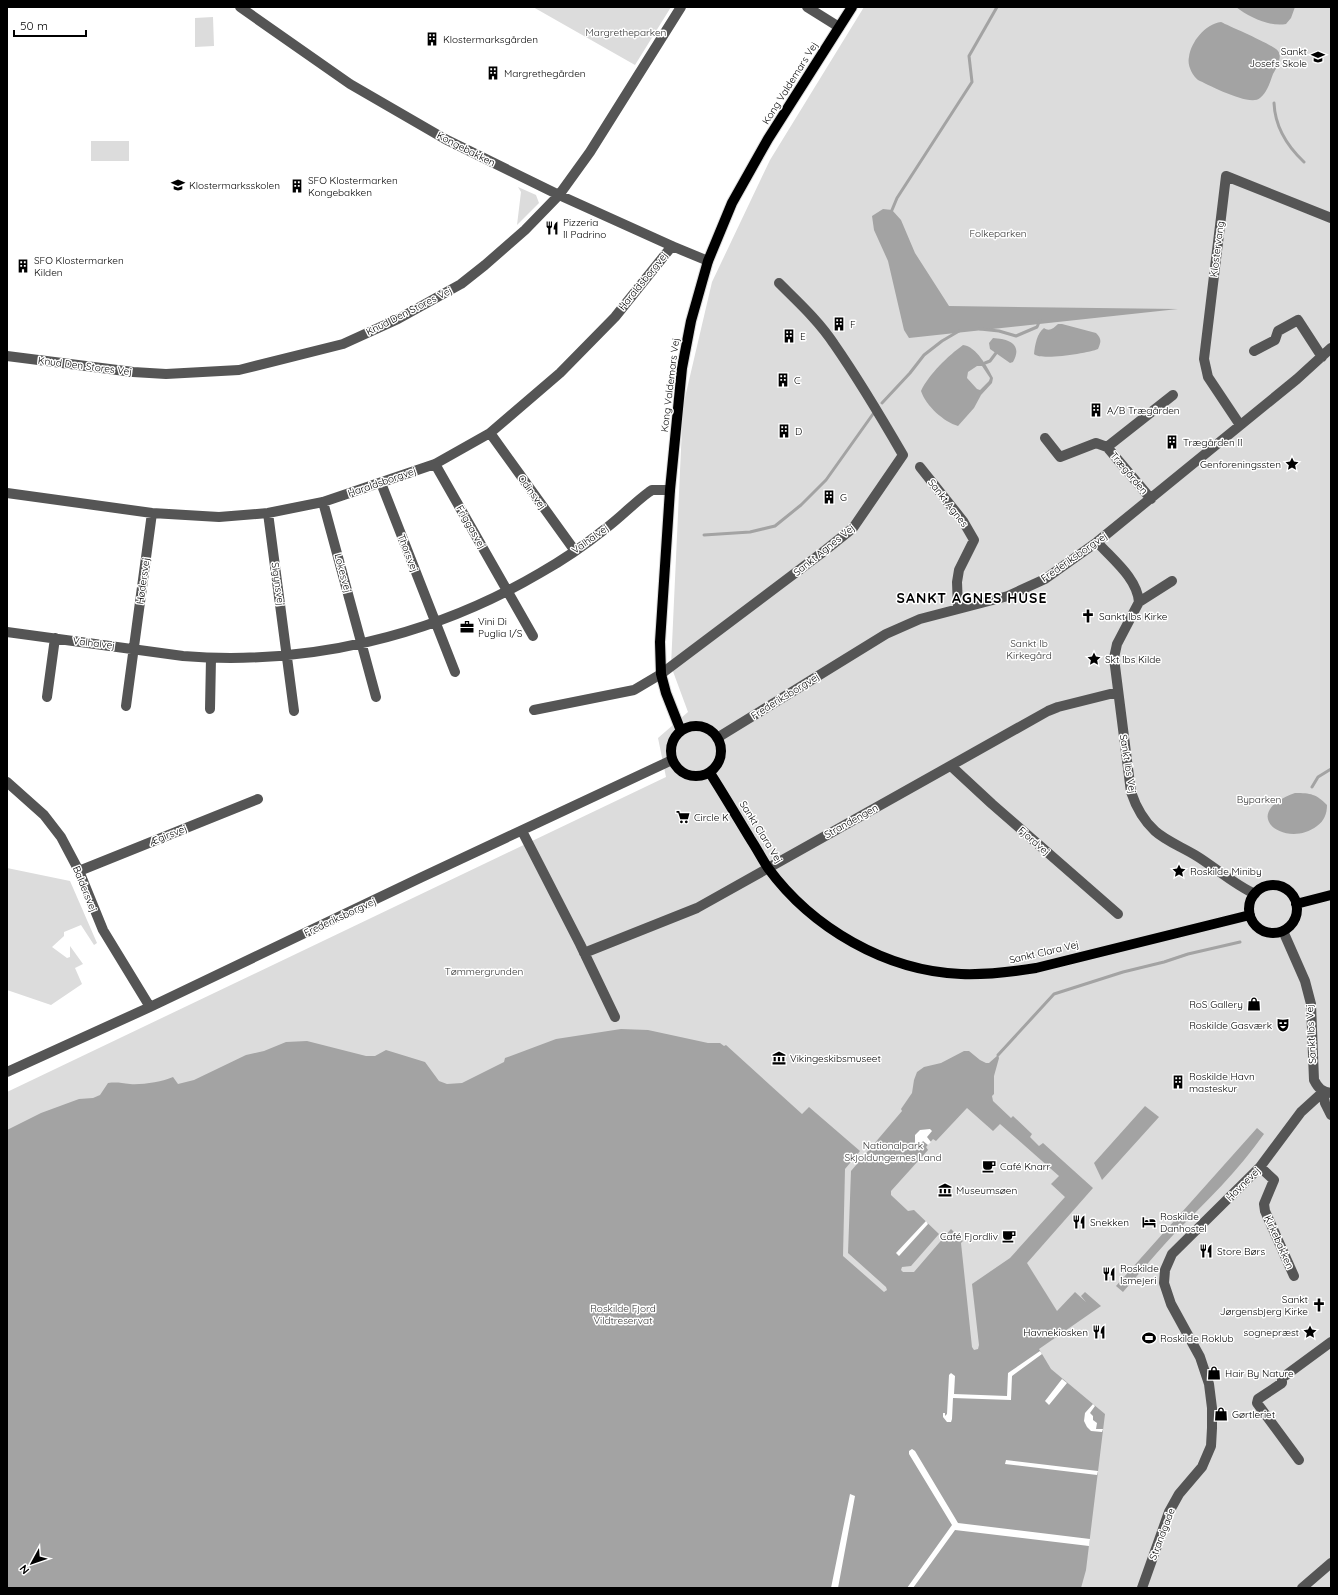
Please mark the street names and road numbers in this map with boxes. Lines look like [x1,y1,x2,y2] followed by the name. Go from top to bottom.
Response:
[759,39,821,127] street label: Kong Valdemars Vej
[435,129,497,169] street label: Kongebakken
[1207,220,1227,278] street label: Klostervang
[615,249,671,313] street label: Haraldsborgvej
[364,284,454,338] street label: Knud Den Stores Vej
[658,337,682,433] street label: Kong Valdemars Vej
[37,354,133,378] street label: Knud Den Stores Vej
[1107,449,1151,497] street label: Trægården
[346,464,418,500] street label: Haraldsborgvej
[515,472,549,512] street label: Odinsvej
[925,476,971,530] street label: Sankt Agnes
[453,503,489,551] street label: Friggasvej
[569,521,611,557] street label: Valhalvej
[791,521,857,579] street label: Sankt Agnes Vej
[1038,529,1110,585] street label: Frederiksborgvej
[395,532,421,574] street label: Thorsvej
[331,552,355,594] street label: Lokesvej
[133,557,153,605] street label: Hødersvej
[269,561,287,607] street label: Sigynsvej
[72,634,116,652] street label: Valhalvej
[748,670,822,722] street label: Frederiksborgvej
[1117,734,1139,794] street label: Sankt Ibs Vej
[737,798,785,866] street label: Sankt Clara Vej
[822,801,880,841] street label: Strandengen
[147,822,189,848] street label: Ægirsvej
[1016,824,1052,858] street label: Fjordvej
[70,864,100,914] street label: Baldersvej
[302,895,378,939] street label: Frederiksborgvej
[1008,938,1080,966] street label: Sankt Clara Vej
[1303,1004,1319,1064] street label: Sankt Ibs Vej
[1223,1164,1263,1204] street label: Havnevej
[1261,1213,1297,1271] street label: Kirkebakken
[1146,1506,1178,1562] street label: Strandgade

